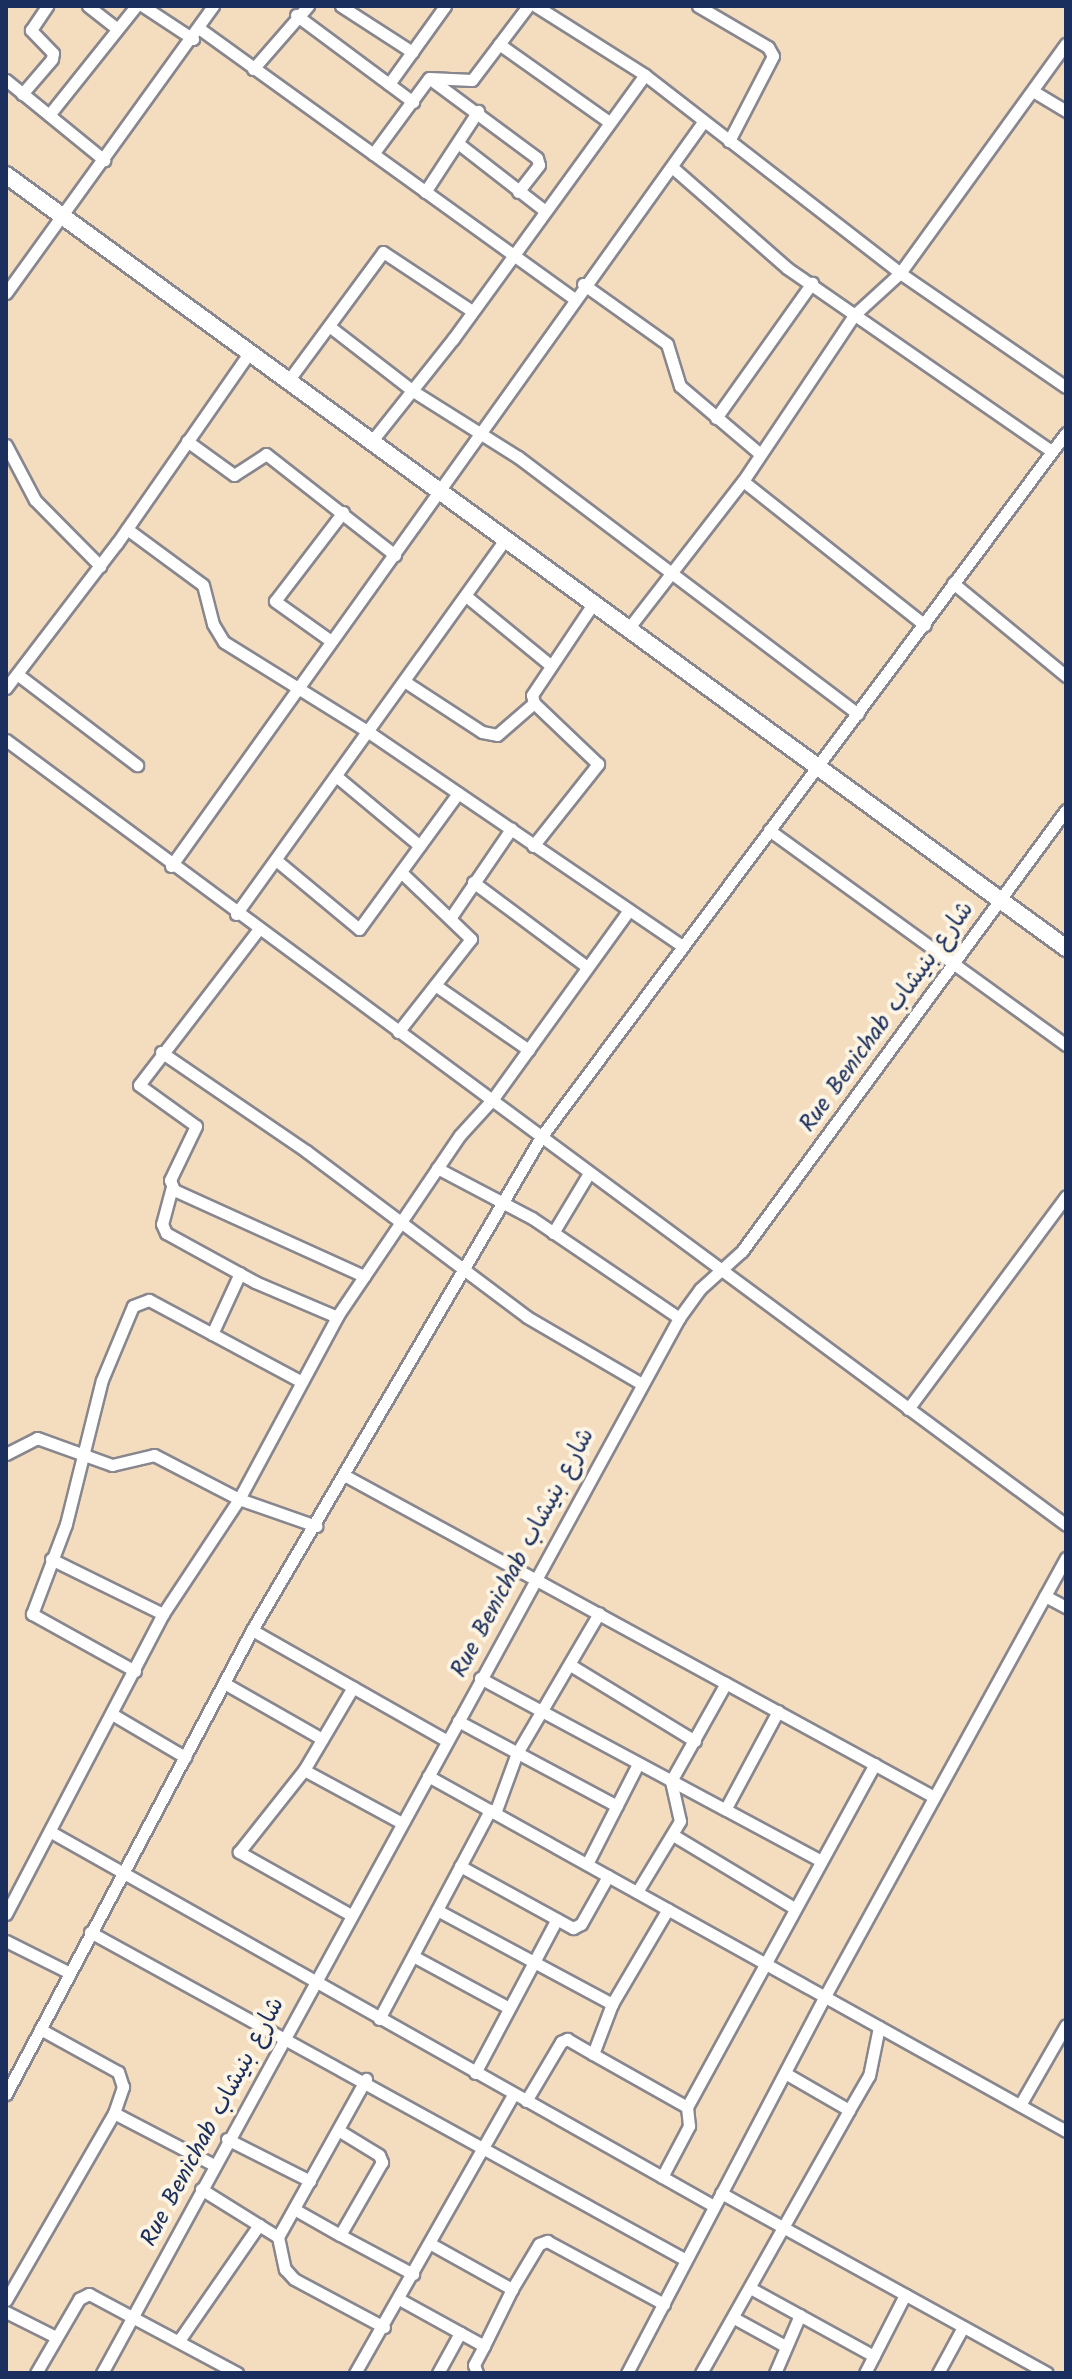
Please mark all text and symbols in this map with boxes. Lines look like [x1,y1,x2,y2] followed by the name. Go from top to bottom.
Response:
[794,896,980,1138] street label: Rue Benichab شارع بنيشاب
[445,1424,601,1682] street label: Rue Benichab شارع بنيشاب
[135,1993,291,2251] street label: Rue Benichab شارع بنيشاب

